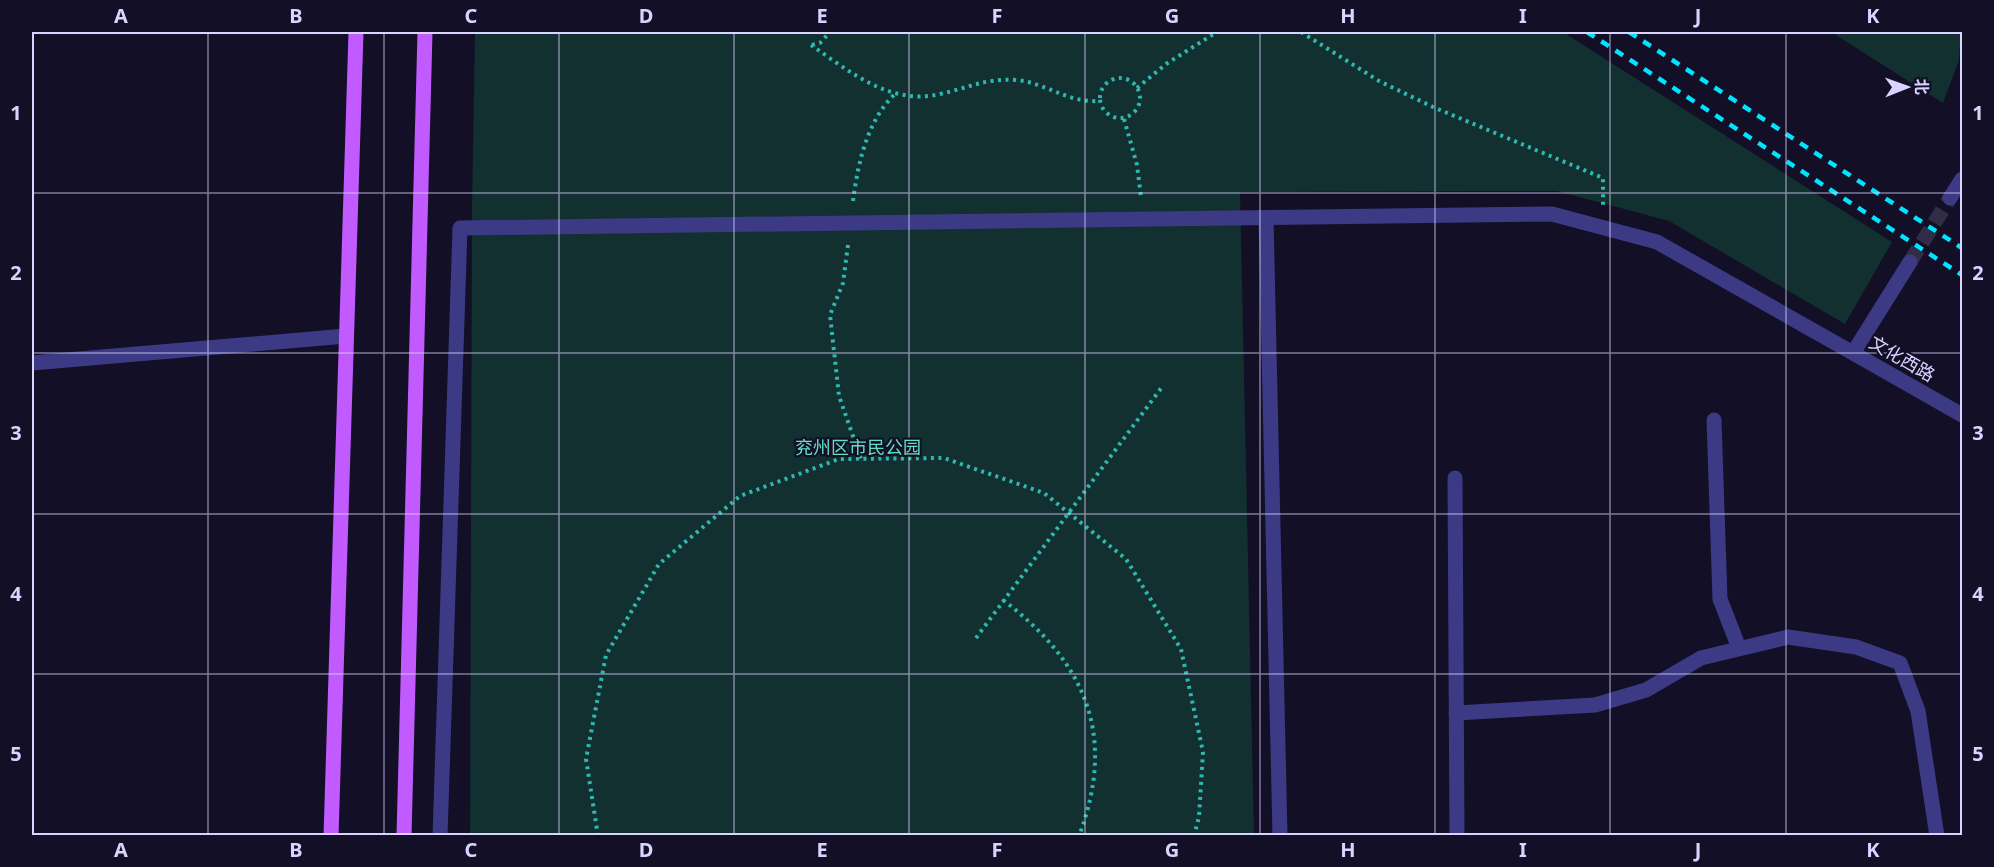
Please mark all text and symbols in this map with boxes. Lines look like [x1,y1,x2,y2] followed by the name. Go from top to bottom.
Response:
[114,2,128,29] text: A
[289,2,303,29] text: B
[465,2,478,29] text: C
[639,2,653,29] text: D
[816,2,828,29] text: E
[992,2,1002,29] text: F
[1165,2,1179,29] text: G
[1340,2,1356,29] text: H
[1519,2,1527,29] text: I
[1693,2,1701,29] text: J
[1866,2,1880,29] text: K
[1877,57,1937,117] north arrow
[1911,79,1933,95] text: 北
[10,99,22,126] text: 1
[1972,99,1984,126] text: 1
[10,259,22,286] text: 2
[1972,259,1984,286] text: 2
[1865,330,1940,387] street label: 文化西路
[10,419,22,446] text: 3
[1972,419,1984,446] text: 3
[795,435,921,459] park label: 兖州区市民公园
[10,580,22,607] text: 4
[1972,580,1984,607] text: 4
[10,740,22,767] text: 5
[1972,740,1984,767] text: 5
[114,836,128,863] text: A
[289,836,303,863] text: B
[465,836,478,863] text: C
[639,836,653,863] text: D
[816,836,828,863] text: E
[992,836,1002,863] text: F
[1165,836,1179,863] text: G
[1340,836,1356,863] text: H
[1519,836,1527,863] text: I
[1693,836,1701,863] text: J
[1866,836,1880,863] text: K

